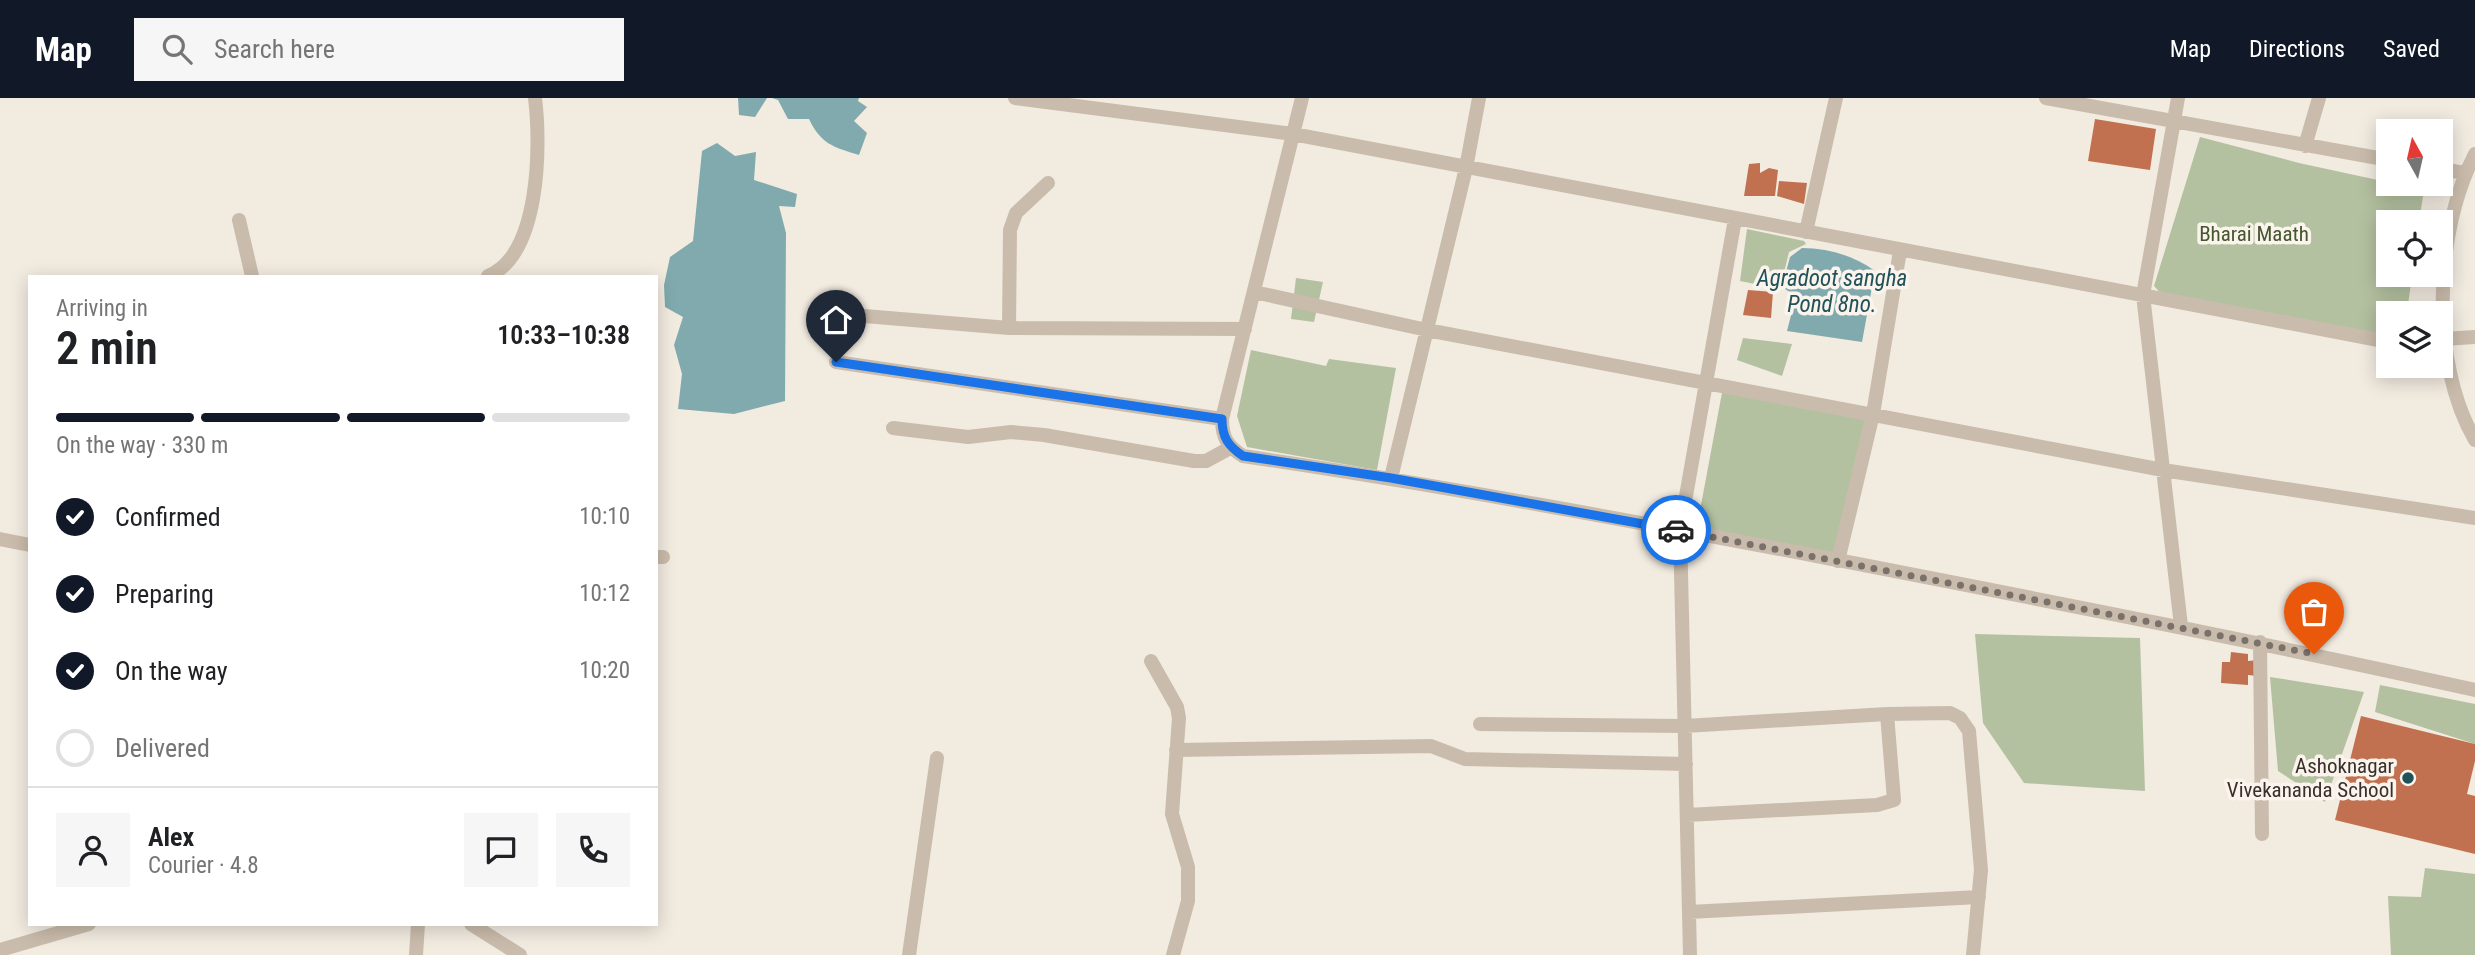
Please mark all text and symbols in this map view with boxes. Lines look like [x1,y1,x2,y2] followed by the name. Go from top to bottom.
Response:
[134,18,624,81] search box
[35,30,92,69] text: Map
[158,30,196,68] icon: search
[214,34,335,64] text: Search here
[2170,35,2211,63] text: Map
[2249,35,2345,63] text: Directions
[2383,35,2440,63] text: Saved
[2376,119,2454,196] north arrow
[2376,119,2453,378] map controls
[2376,210,2453,287] button: locate
[2199,222,2309,246] park label: Bharai Maath
[1756,265,1907,318] water label: Agradoot sangha Pond 8no.
[806,290,866,362] pin
[56,295,148,322] text: Arriving in
[817,301,855,339] icon: home
[2376,301,2453,378] button: layers
[497,320,630,350] text: 10:33–10:38
[56,321,158,375] text: 2 min
[56,432,228,459] text: On the way · 330 m
[1641,495,1711,565] courier
[56,498,94,536] icon: check
[115,502,221,532] text: Confirmed
[579,503,630,530] text: 10:10
[1657,511,1695,549] icon: car
[56,575,94,613] icon: check
[115,579,214,609] text: Preparing
[579,580,630,607] text: 10:12
[2284,582,2344,654] pin
[2295,593,2333,631] icon: bag
[56,652,94,690] icon: check
[115,656,228,686] text: On the way
[579,657,630,684] text: 10:20
[115,733,210,763] text: Delivered
[2227,754,2394,802] place label: Ashoknagar Vivekananda School
[2400,770,2416,786] marker: Ashoknagar Vivekananda School
[56,813,130,887] button: person
[464,813,538,887] button: chat
[556,813,630,887] button: phone
[148,822,194,852] text: Alex
[148,852,259,879] text: Courier · 4.8

